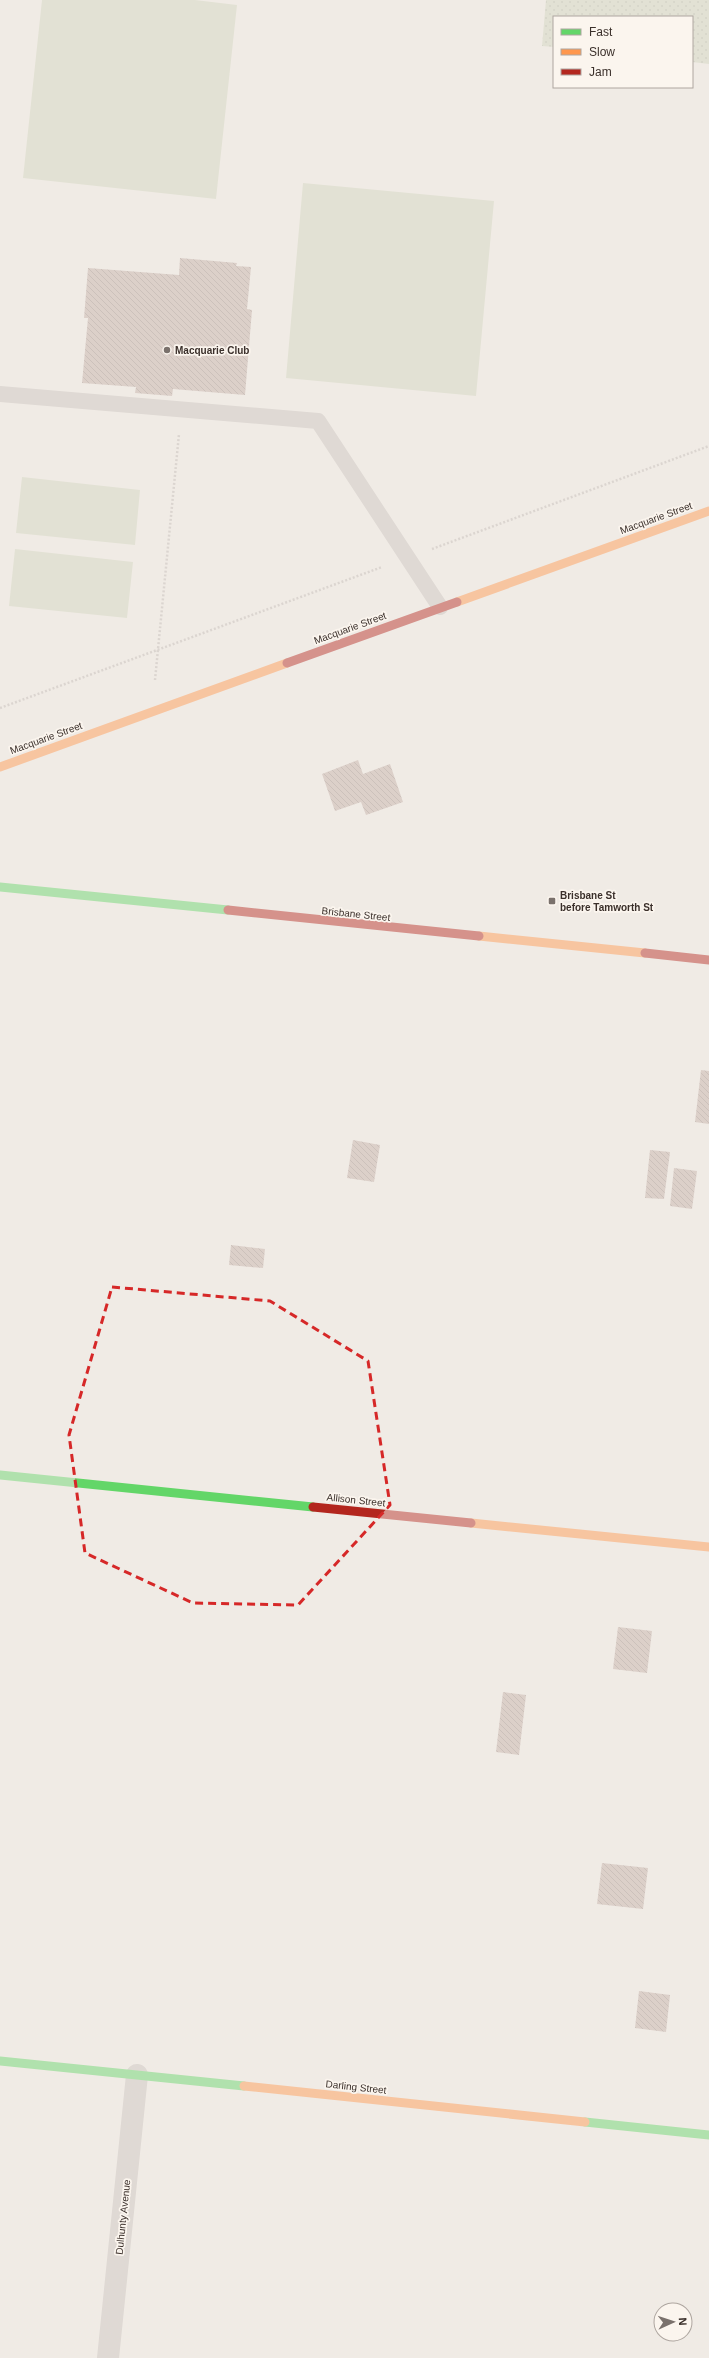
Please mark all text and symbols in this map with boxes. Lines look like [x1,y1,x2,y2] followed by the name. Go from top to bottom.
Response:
[553,16,693,88] legend
[589,25,613,39] text: Fast
[589,45,615,59] text: Slow
[589,65,612,79] text: Jam
[162,345,172,355] marker: Macquarie Club
[175,345,249,356] place label: Macquarie Club
[618,500,694,536] street label: Macquarie Street
[312,610,388,646] street label: Macquarie Street
[8,720,84,756] street label: Macquarie Street
[560,890,654,913] place label: Brisbane St before Tamworth St
[547,896,557,906] marker: Brisbane St before Tamworth St
[321,905,391,923] street label: Brisbane Street
[326,1491,386,1509] street label: Allison Street
[325,2078,387,2096] street label: Darling Street
[114,2178,132,2255] street label: Dulhunty Avenue
[653,2302,693,2342] north arrow
[677,2317,689,2326] text: N

